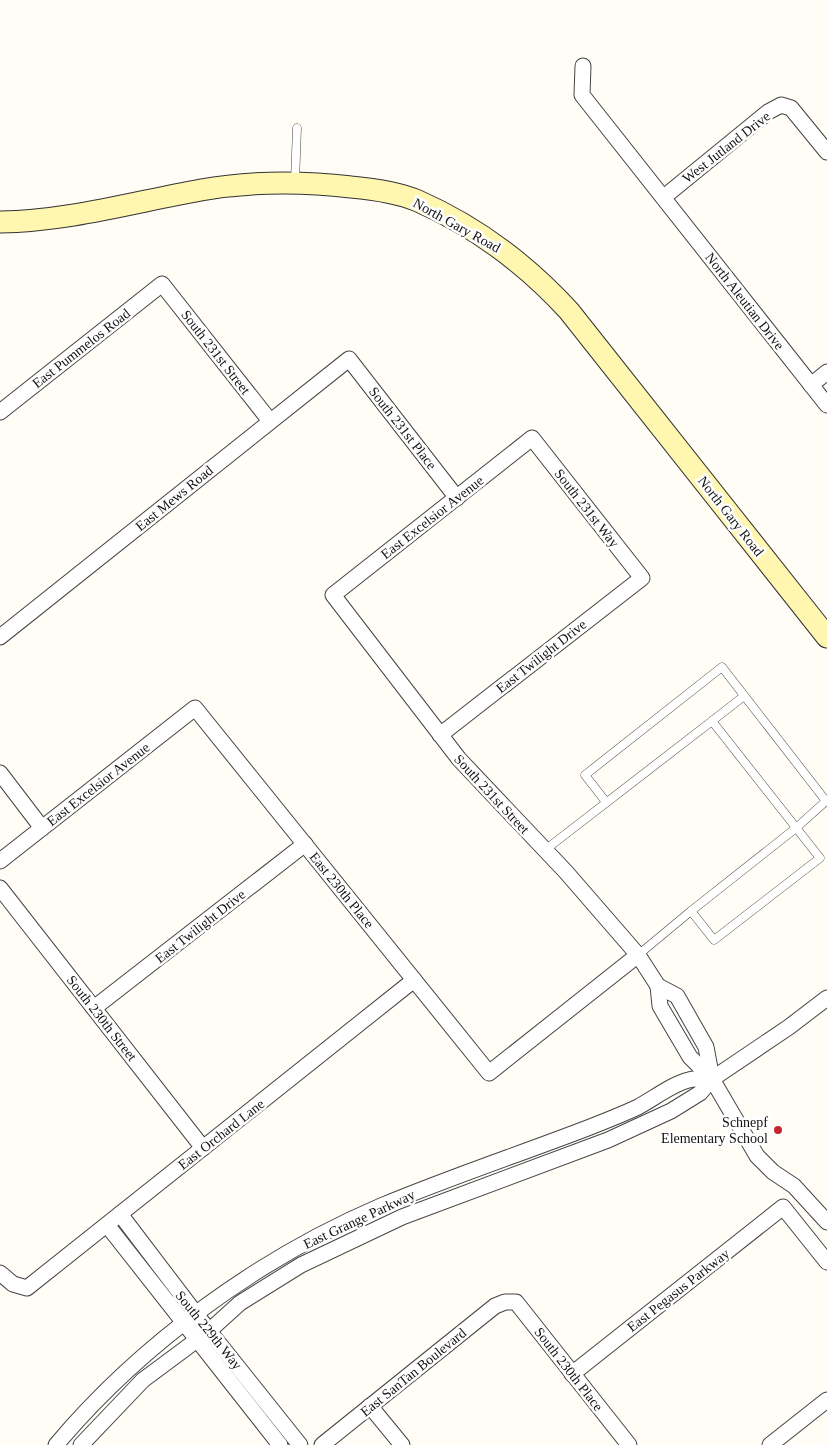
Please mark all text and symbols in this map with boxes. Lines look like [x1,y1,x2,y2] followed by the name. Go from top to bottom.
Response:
[680,109,773,186] street label: West Jutland Drive
[411,195,503,256] street label: North Gary Road
[702,250,787,353] street label: North Aleutian Drive
[29,306,133,391] street label: East Pummelos Road
[178,307,253,397] street label: South 231st Street
[366,384,439,472] street label: South 231st Place
[133,463,216,534] street label: East Mews Road
[551,466,622,550] street label: South 231st Way
[378,473,486,562] street label: East Excelsior Avenue
[695,473,766,559] street label: North Gary Road
[493,617,589,696] street label: East Twilight Drive
[44,740,152,829] street label: East Excelsior Avenue
[451,752,532,837] street label: South 231st Street
[306,849,377,931] street label: East 230th Place
[152,887,248,966] street label: East Twilight Drive
[64,973,140,1064] street label: South 230th Street
[175,1096,267,1173] street label: East Orchard Lane
[661,1115,768,1146] place label: Schnepf Elementary School
[772,1124,784,1136] marker: Schnepf Elementary School
[301,1187,417,1252] street label: East Grange Parkway
[624,1246,732,1335] street label: East Pegasus Parkway
[172,1288,245,1373] street label: South 229th Way
[358,1325,469,1420] street label: East SanTan Boulevard
[531,1325,606,1414] street label: South 230th Place

